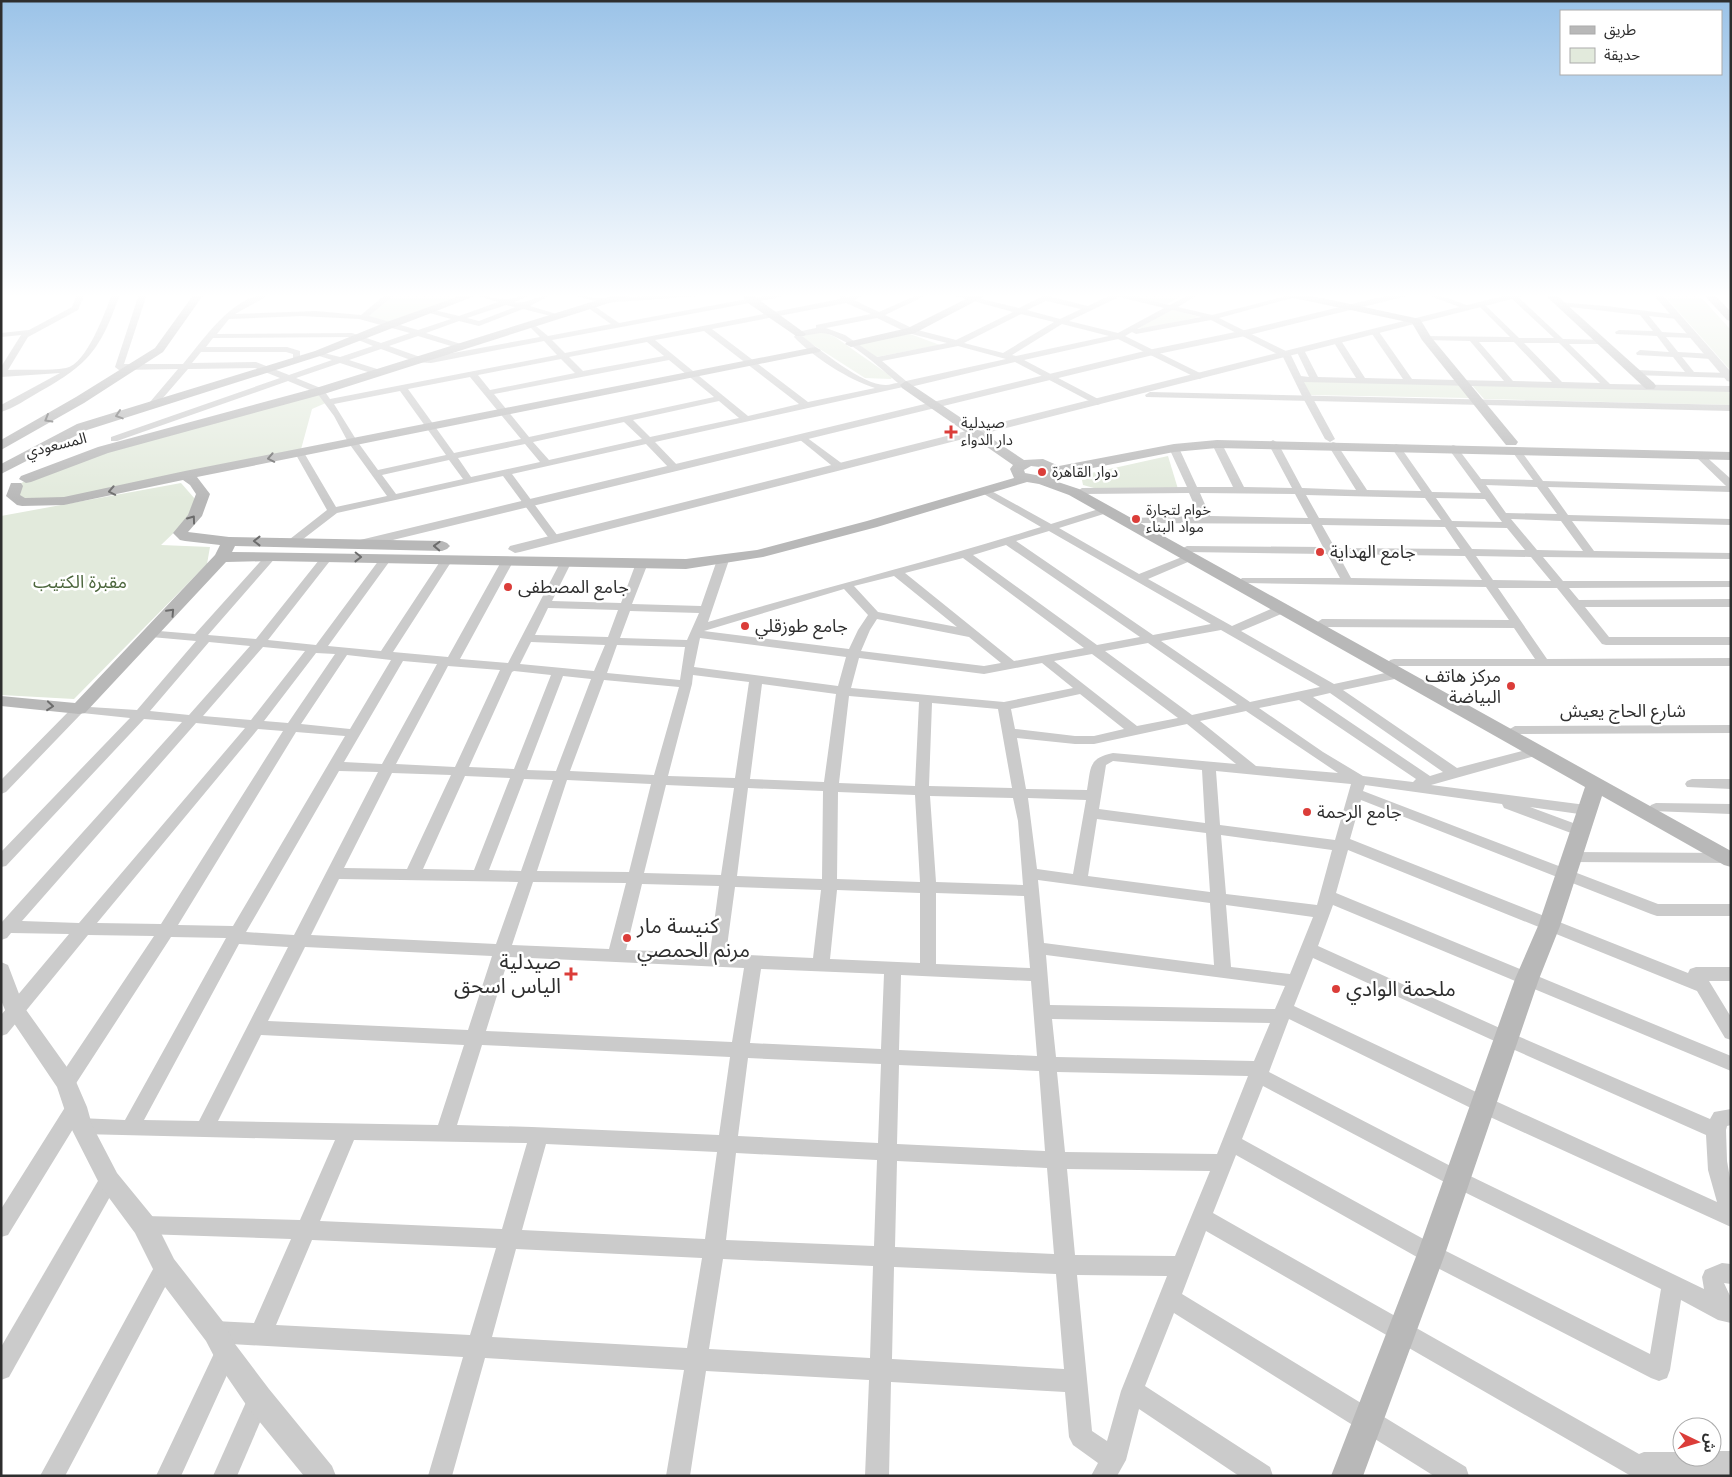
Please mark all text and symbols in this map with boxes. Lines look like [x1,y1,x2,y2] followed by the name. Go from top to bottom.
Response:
[1560,10,1722,75] legend
[1604,20,1636,40] text: طريق
[1604,45,1640,65] text: حديقة
[115,410,124,420] one-way arrow
[45,413,54,423] one-way arrow
[961,413,1013,450] place label: صيدلية دار الدواء
[945,426,957,438] marker: صيدلية دار الدواء
[23,428,89,464] street label: المسعودي
[267,453,276,463] one-way arrow
[1052,462,1118,482] place label: دوار القاهرة
[1036,466,1048,478] marker: دوار القاهرة
[108,485,117,496] one-way arrow
[1146,500,1211,537] place label: خوام لتجارة مواد البناء
[1130,513,1142,525] marker: خوام لتجارة مواد البناء
[186,515,195,525] one-way arrow
[253,536,261,546] one-way arrow
[1330,540,1416,566] place label: جامع الهداية
[433,541,441,551] one-way arrow
[1314,546,1326,558] marker: جامع الهداية
[355,552,363,563] one-way arrow
[33,570,127,594] park label: مقبرة الكتيب
[518,575,629,601] place label: جامع المصطفى
[502,581,514,593] marker: جامع المصطفى
[165,609,174,618] one-way arrow
[755,614,848,640] place label: جامع طوزقلي
[739,620,751,632] marker: جامع طوزقلي
[1425,664,1501,709] place label: مركز هاتف البياضة
[1505,680,1517,692] marker: مركز هاتف البياضة
[1560,699,1686,725] street label: شارع الحاج يعيش
[46,700,54,711] one-way arrow
[1317,800,1402,826] place label: جامع الرحمة
[1301,806,1313,818] marker: جامع الرحمة
[636,912,750,966] place label: كنيسة مار مرنم الحمصي
[621,932,633,944] marker: كنيسة مار مرنم الحمصي
[454,948,561,1000] place label: صيدلية الياس اسحق
[565,968,577,980] marker: صيدلية الياس اسحق
[1346,975,1456,1005] place label: ملحمة الوادي
[1330,983,1342,995] marker: ملحمة الوادي
[1672,1417,1722,1467] north arrow
[1699,1433,1720,1453] text: ش

